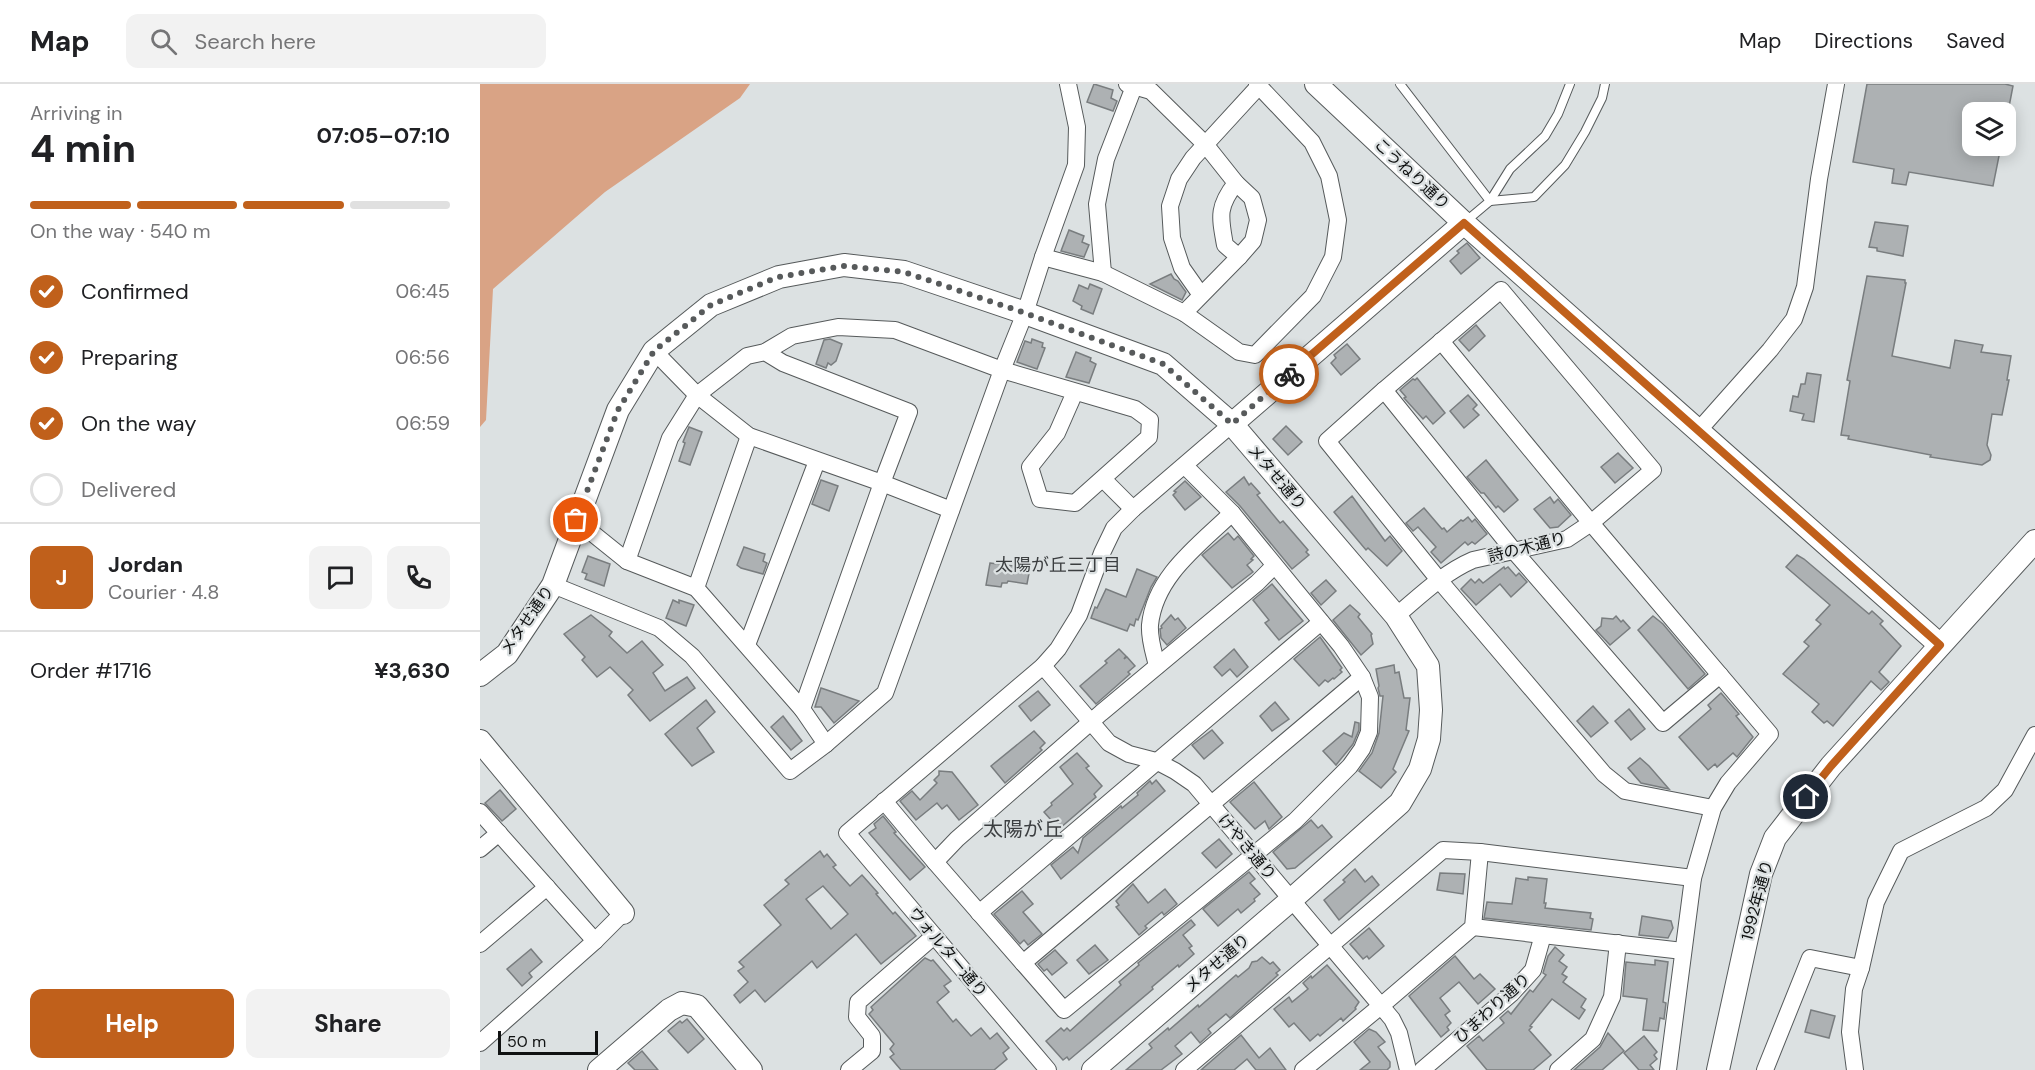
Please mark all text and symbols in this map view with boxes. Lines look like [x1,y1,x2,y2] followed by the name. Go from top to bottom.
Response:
[126,14,546,68] search box
[30,23,90,60] text: Map
[147,25,180,58] icon: search
[195,27,316,56] text: Search here
[1739,27,1781,55] text: Map
[1814,27,1913,55] text: Directions
[1946,27,2005,55] text: Saved
[30,100,122,126] text: Arriving in
[1962,102,2016,156] map controls
[1962,102,2016,156] button: layers
[316,121,450,150] text: 07:05–07:10
[30,123,136,174] text: 4 min
[1370,134,1454,214] street label: こうねり通り
[30,218,211,244] text: On the way · 540 m
[30,275,63,308] icon: check
[81,277,189,306] text: Confirmed
[395,278,450,304] text: 06:45
[30,341,63,374] icon: check
[81,343,178,372] text: Preparing
[395,344,450,370] text: 06:56
[1259,344,1319,404] courier
[1273,358,1306,391] icon: bike
[30,407,63,440] icon: check
[81,409,196,438] text: On the way
[396,410,450,436] text: 06:59
[1243,440,1311,514] street label: メタせ通り
[81,475,176,504] text: Delivered
[550,494,601,545] pin
[559,503,592,536] icon: bag
[1486,527,1568,567] street label: 詩の木通り
[309,546,372,609] button: chat
[387,546,450,609] button: phone
[108,550,183,579] text: Jordan
[995,553,1121,577] district label: 太陽が丘三丁目
[56,563,67,592] text: J
[108,579,219,605] text: Courier · 4.8
[495,581,559,659] street label: メタせ通り
[30,656,152,685] text: Order #1716
[374,656,450,685] text: ¥3,630
[1780,771,1831,822] pin
[1789,780,1822,813] icon: home
[1213,810,1281,884] street label: けやき通り
[983,816,1063,842] district label: 太陽が丘
[1736,858,1778,942] street label: 1992年通り
[904,902,992,1002] street label: ウォルター通り
[1180,929,1254,997] street label: メタせ通り
[1449,968,1535,1048] street label: ひまわり通り
[30,989,234,1058] button: Help
[246,989,450,1058] button: Share
[498,1028,598,1056] scale bar
[507,1031,546,1052] text: 50 m

